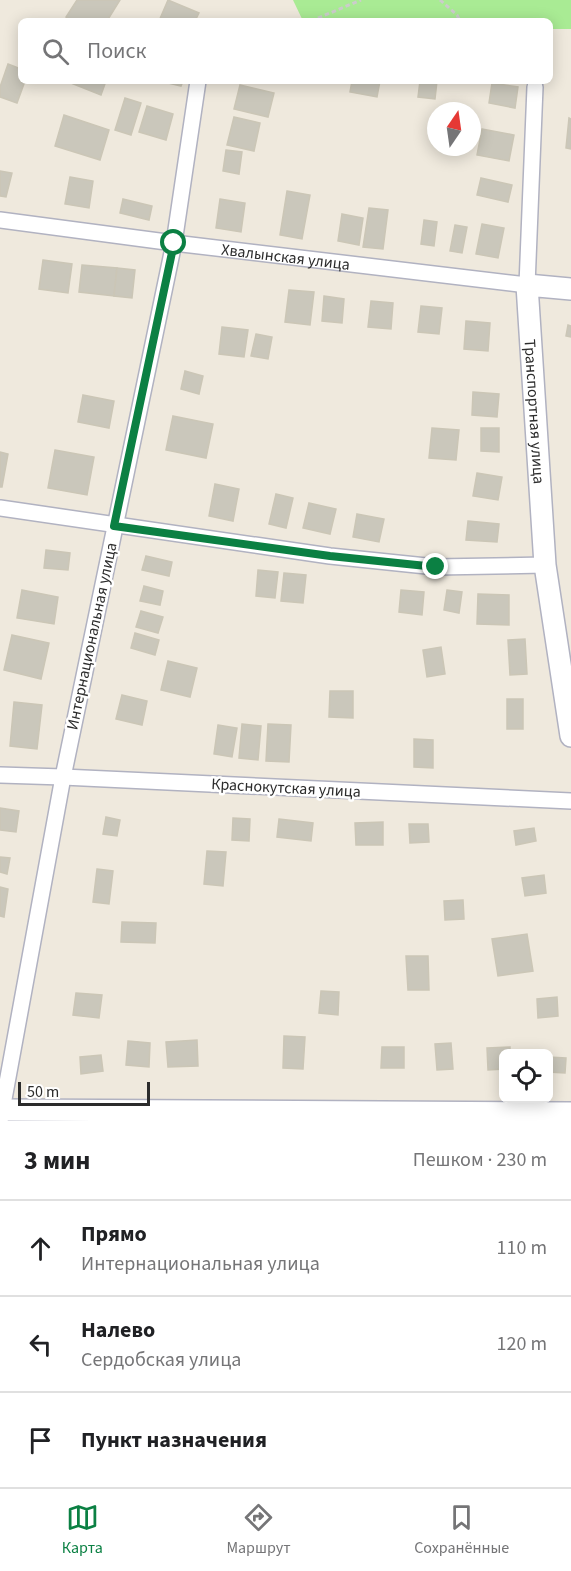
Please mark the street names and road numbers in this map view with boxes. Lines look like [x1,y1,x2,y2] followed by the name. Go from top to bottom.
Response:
[220,239,351,276] street label: Хвалынская улица
[519,339,550,485] street label: Транспортная улица
[61,540,123,732] street label: Интернациональная улица
[211,773,361,803] street label: Краснокутская улица

